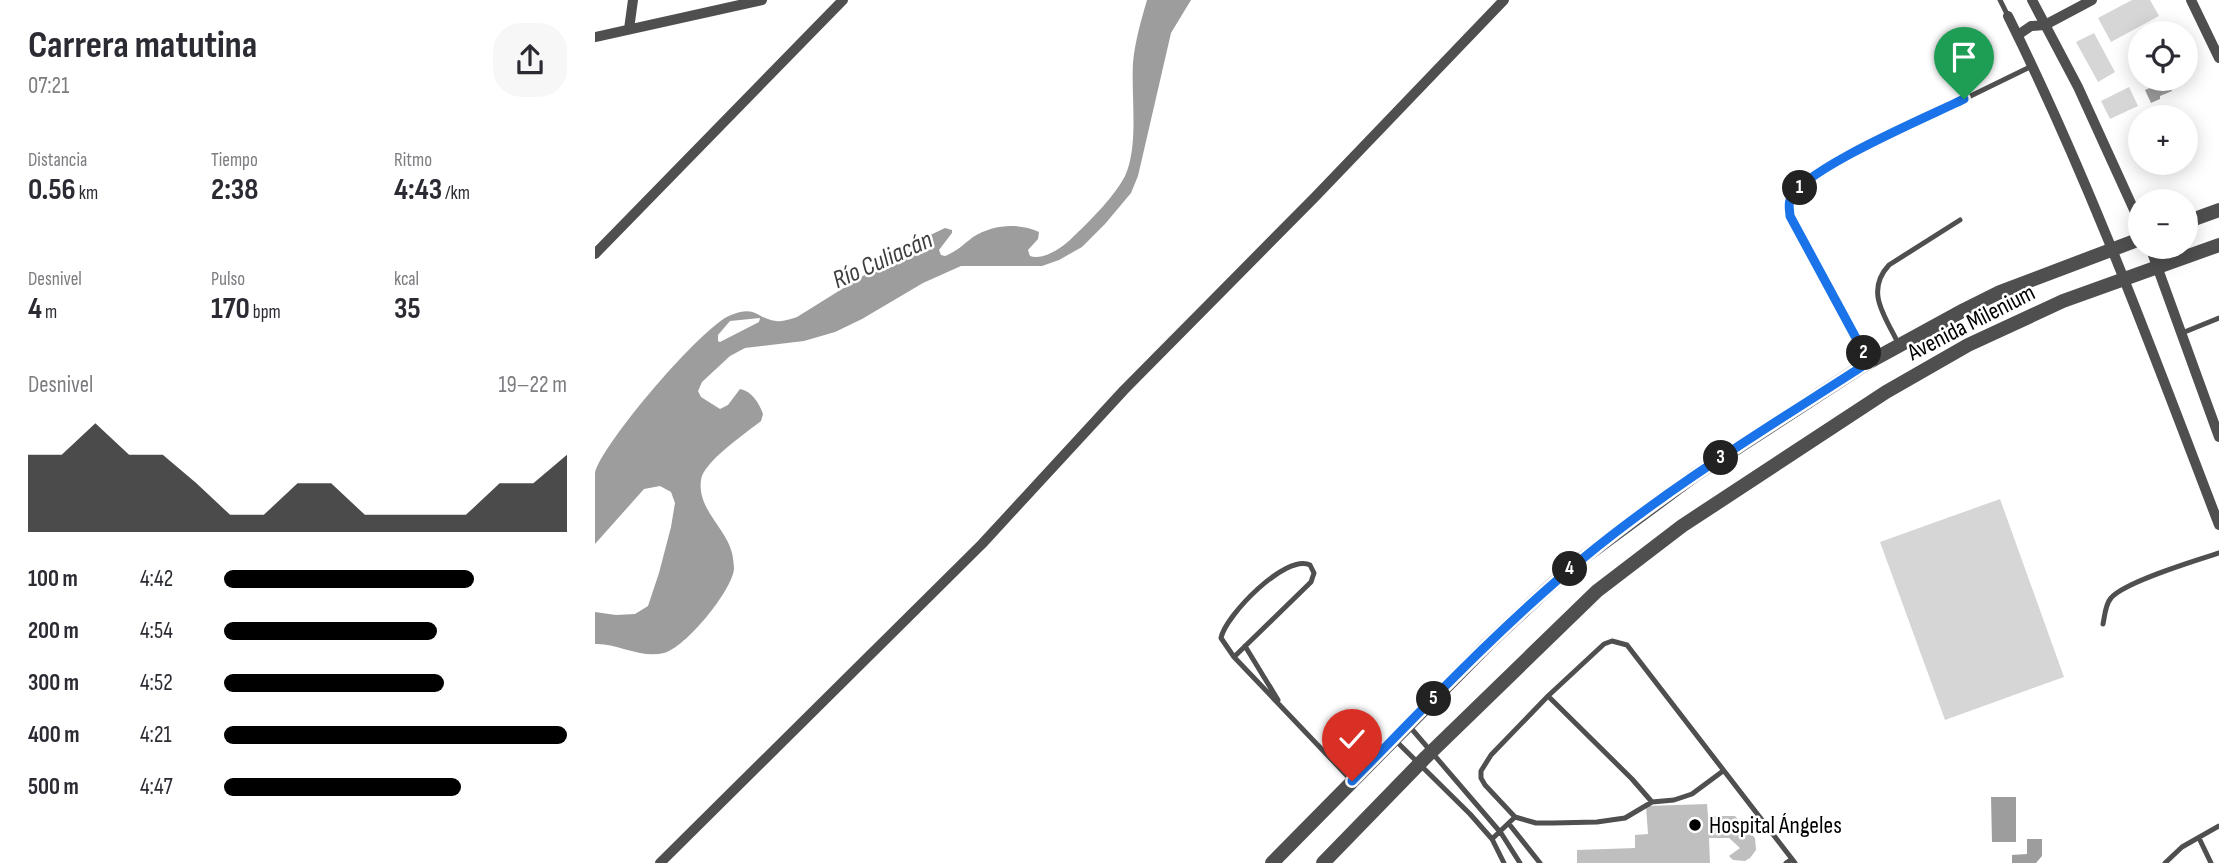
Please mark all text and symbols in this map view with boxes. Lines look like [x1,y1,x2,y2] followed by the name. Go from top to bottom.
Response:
[2128,21,2198,259] map controls
[2128,21,2198,91] button: locate
[28,23,257,68] text: Carrera matutina
[493,23,567,97] button: share
[1934,27,1994,99] pin
[1945,38,1983,76] icon: arrive
[28,72,69,100] text: 07:21
[2128,105,2198,175] button: +
[28,149,87,172] text: Distancia
[211,149,258,172] text: Tiempo
[394,149,432,172] text: Ritmo
[1783,170,1817,206] pin: 1
[28,172,76,208] text: 0.56
[211,172,258,208] text: 2:38
[394,172,442,208] text: 4:43
[1796,176,1803,199] text: 1
[76,182,98,205] text: km
[442,182,470,205] text: /km
[2128,189,2198,259] button: −
[828,225,938,296] water label: Río Culiacán
[28,268,82,291] text: Desnivel
[211,268,245,291] text: Pulso
[394,268,419,291] text: kcal
[1902,278,2040,367] street label: Avenida Milenium
[28,291,42,327] text: 4
[211,291,250,327] text: 170
[394,291,421,327] text: 35
[42,301,57,324] text: m
[250,301,281,324] text: bpm
[1847,336,1881,370] pin: 2
[1859,341,1868,364] text: 2
[28,371,93,399] text: Desnivel
[499,371,567,399] text: 19–22 m
[1703,440,1739,476] pin: 3
[1716,446,1725,469] text: 3
[1553,552,1587,586] pin: 4
[1565,557,1574,580] text: 4
[28,565,78,593] text: 100 m
[140,565,173,593] text: 4:42
[28,617,79,645] text: 200 m
[140,617,173,645] text: 4:54
[28,669,79,697] text: 300 m
[140,669,173,697] text: 4:52
[1417,682,1451,716] pin: 5
[1429,687,1438,710] text: 5
[1322,709,1382,781] pin
[1333,720,1371,758] icon: check
[28,721,79,749] text: 400 m
[140,721,172,749] text: 4:21
[28,773,79,801] text: 500 m
[140,773,173,801] text: 4:47
[1709,811,1842,840] place label: Hospital Ángeles
[1687,817,1703,833] marker: Hospital Ángeles

